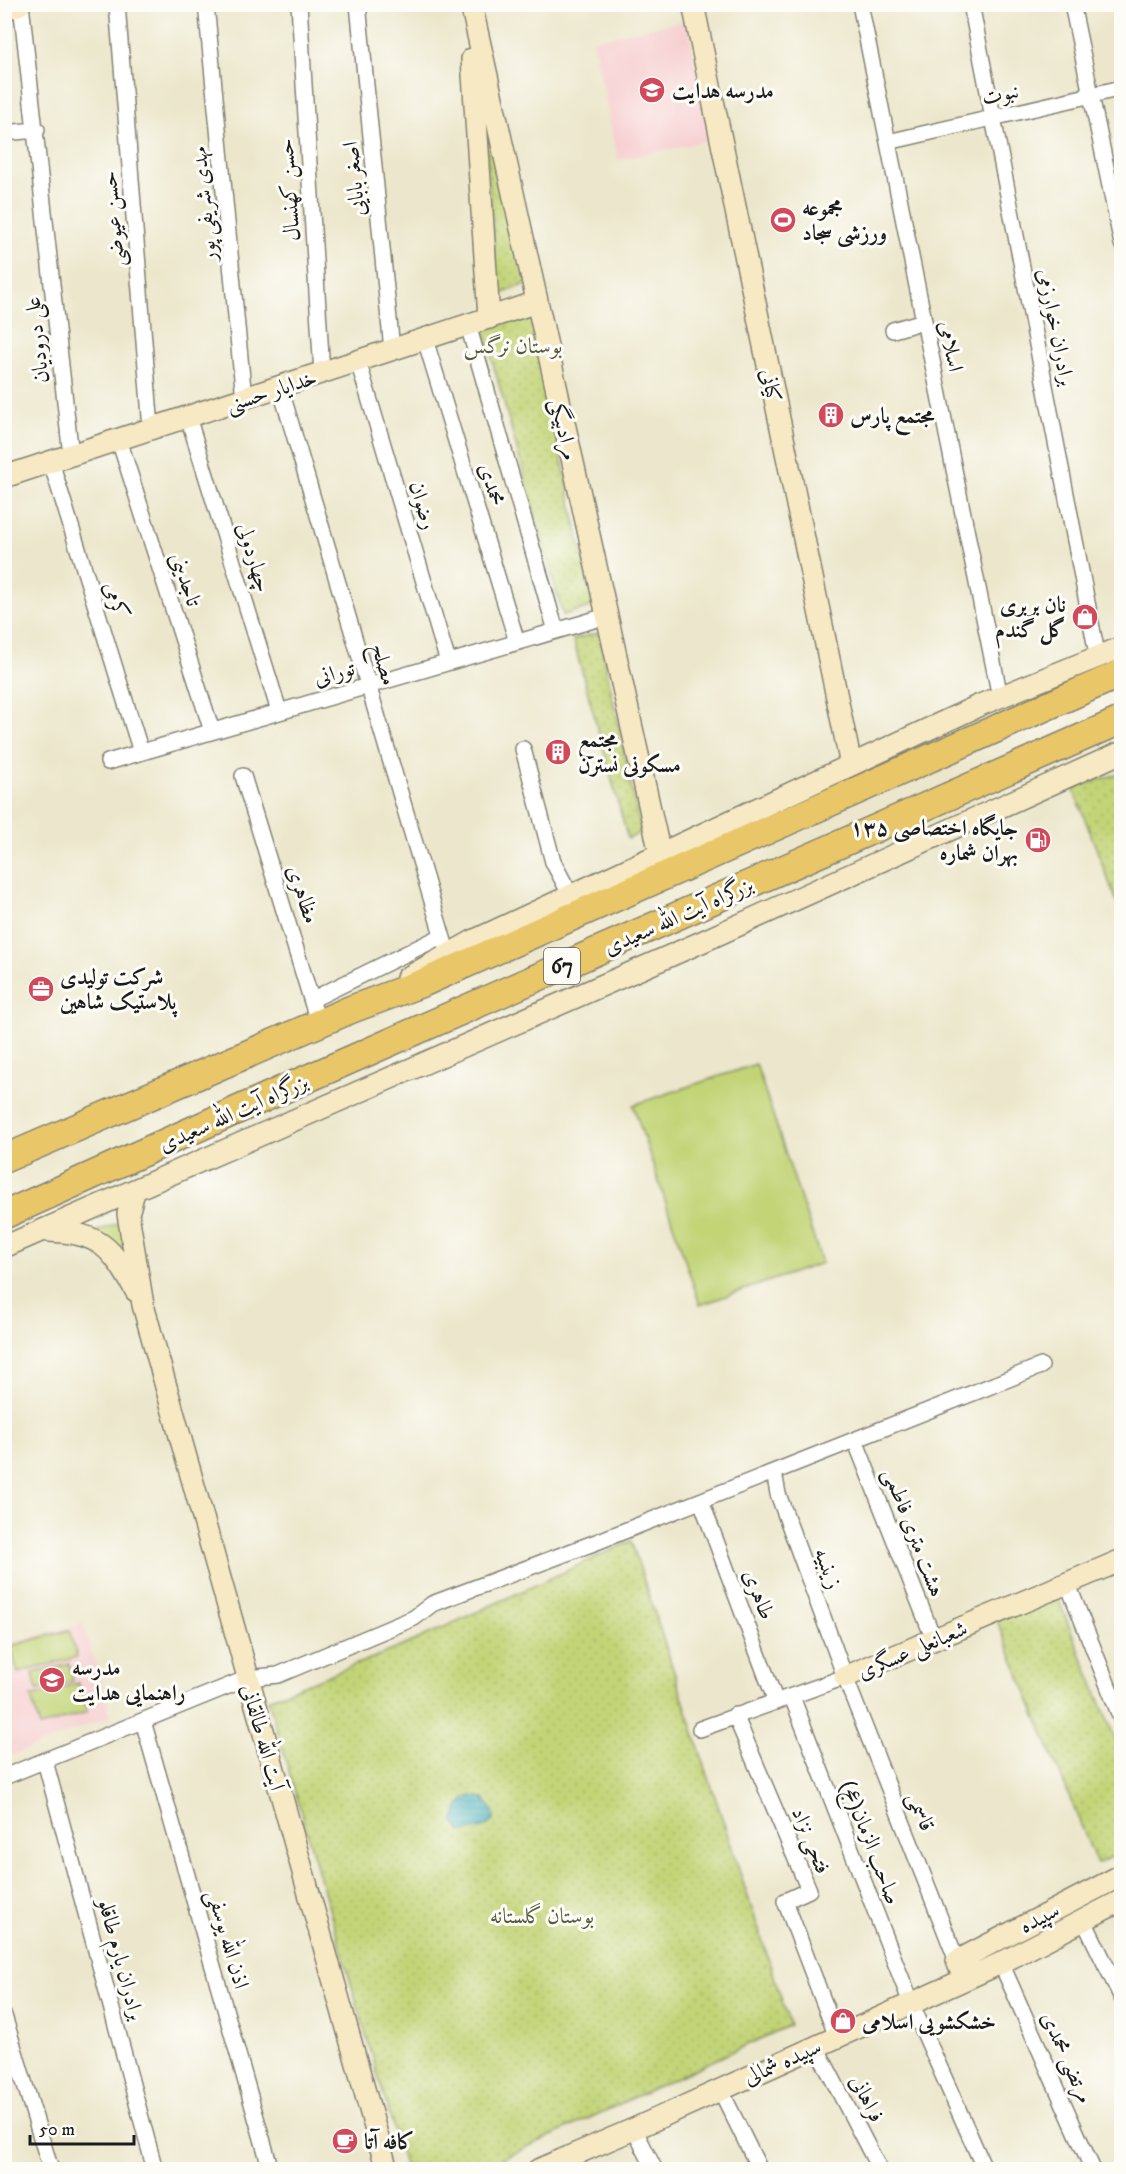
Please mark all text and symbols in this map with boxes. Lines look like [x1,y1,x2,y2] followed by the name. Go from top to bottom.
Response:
[637,75,667,105] school or university icon: مدرسه هدایت
[979,77,1022,112] street label: نبوت
[672,78,774,105] place label: مدرسه هدایت
[272,138,308,242] street label: حسن کهنسال
[337,140,373,218] street label: اصغر بابایی
[186,145,225,264] street label: مهدی شریفی پور
[96,170,132,268] street label: حسن عیوضی
[802,195,887,248] place label: مجموعه ورزشی سجاد
[768,205,798,235] sports icon: مجموعه ورزشی سجاد
[1031,266,1080,389] street label: برادران خوارزمی
[20,295,57,385] street label: علی درودیان
[932,318,969,374] street label: اسلامی
[464,333,562,361] park label: بوستان نرگس
[223,364,321,420] street label: خدایار حسنی
[754,366,787,405] street label: کیانی
[542,395,585,463] street label: مرادبیگی
[816,400,846,430] building icon: مجتمع پارس
[850,403,935,436] place label: مجتمع پارس
[472,460,511,509] street label: محمدی
[402,478,443,533] street label: رضوان
[230,519,277,595] street label: چهاردولی
[164,549,207,611] street label: تاجدینی
[97,579,134,622] street label: کرمی
[995,592,1066,649] place label: نان بربری گل گندم
[1070,602,1100,632] shop icon: نان بربری گل گندم
[360,640,402,690] street label: مصلح
[311,655,359,692] street label: تورانی
[578,727,681,779] place label: مجتمع مسکونی نسترن
[543,737,573,767] building icon: مجتمع مسکونی نسترن
[850,813,1018,868] place label: ۱۳۵ جایگاه اختصاصی بهران شماره
[1023,825,1053,855] fuel station icon: ۱۳۵ جایگاه اختصاصی بهران شماره
[280,862,325,927] street label: مظاهری
[598,867,758,961] street label: بزرگراه آیت الله سعیدی
[544,948,580,984] road number: 67
[60,964,178,1018] place label: شرکت تولیدی پلاستیک شاهین
[26,974,56,1004] office icon: شرکت تولیدی پلاستیک شاهین
[153,1064,313,1158] street label: بزرگراه آیت الله سعیدی
[876,1464,951,1601] street label: هشت متری فاطمی
[808,1544,847,1593] street label: زینبیه
[737,1566,780,1624] street label: طاهری
[854,1615,972,1687] street label: شعبانعلی عسگری
[72,1655,186,1708] place label: مدرسه راهنمایی هدایت
[37,1665,67,1695] school or university icon: مدرسه راهنمایی هدایت
[234,1680,296,1796] street label: آیت الله طالقانی
[830,1777,907,1910] street label: صاحب الزمان(عج)
[900,1788,941,1835] street label: قاسمی
[784,1803,836,1878] street label: فتحی نزاد
[199,1885,259,1993] street label: اذن الله یوسفی
[86,1893,150,2025] street label: برادران یارم طاقلو
[1015,1897,1065,1941] street label: سپیده
[490,1902,594,1930] park label: بوستان گلستانه
[828,2006,858,2036] shop icon: خشکشویی اسلامی
[1034,2008,1099,2108] street label: مرتضی محمدی
[861,2009,996,2037] place label: خشکشویی اسلامی
[739,2033,826,2092] street label: سپیده شمالی
[843,2070,890,2127] street label: فراهانی
[30,2108,134,2146] scale bar
[39,2119,75,2141] text: 50 m
[330,2126,360,2156] cafe icon: کافه آتا
[364,2128,415,2156] place label: کافه آتا

